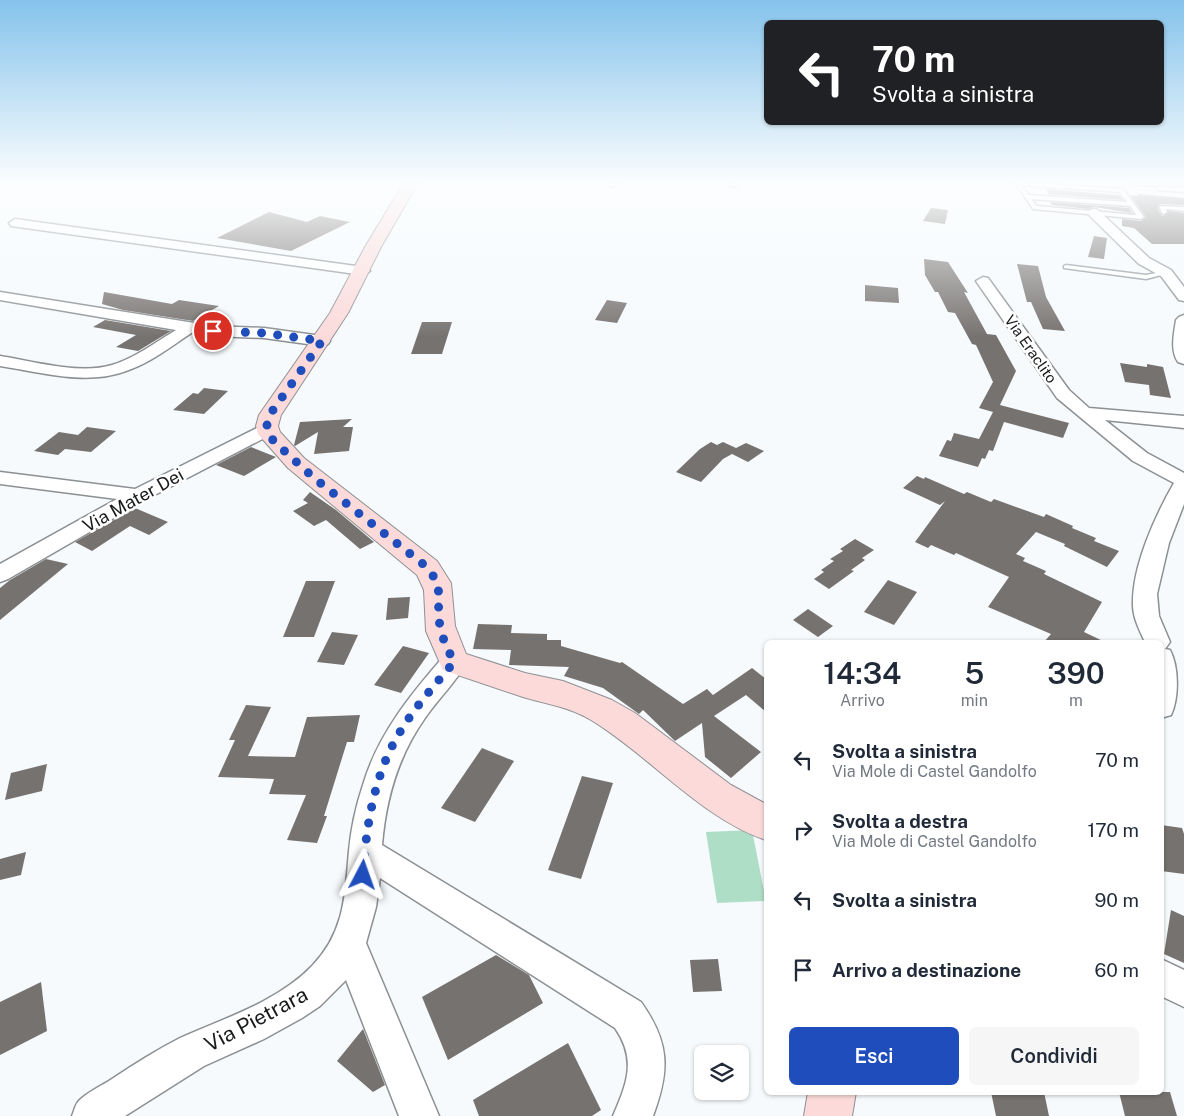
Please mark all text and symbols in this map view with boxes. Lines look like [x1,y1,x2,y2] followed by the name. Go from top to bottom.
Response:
[872,39,955,80] text: 70 m
[789,40,854,105] icon: left
[872,81,1034,107] text: Svolta a sinistra
[192,310,234,352] pin
[1001,312,1061,386] street label: Via Eraclito
[199,317,227,345] icon: arrive
[79,464,187,536] street label: Via Mater Dei
[823,655,901,691] text: 14:34
[964,655,984,691] text: 5
[1047,655,1105,691] text: 390
[840,691,885,710] text: Arrivo
[961,691,988,710] text: min
[1069,691,1083,710] text: m
[832,740,977,762] text: Svolta a sinistra
[789,746,817,774] icon: left
[1095,749,1139,771] text: 70 m
[832,762,1037,781] text: Via Mole di Castel Gandolfo
[832,810,968,832] text: Svolta a destra
[789,816,817,844] icon: right
[1088,819,1139,841] text: 170 m
[832,832,1037,851] text: Via Mole di Castel Gandolfo
[336,848,388,900] position arrow
[789,886,817,914] icon: left
[832,889,977,911] text: Svolta a sinistra
[1095,889,1139,911] text: 90 m
[789,956,817,984] icon: arrive
[832,959,1021,981] text: Arrivo a destinazione
[1095,959,1139,981] text: 60 m
[200,981,312,1057] street label: Via Pietrara
[789,1027,959,1085] button: Esci
[969,1027,1139,1085] button: Condividi
[694,1045,749,1100] map controls
[694,1045,749,1100] button: layers

